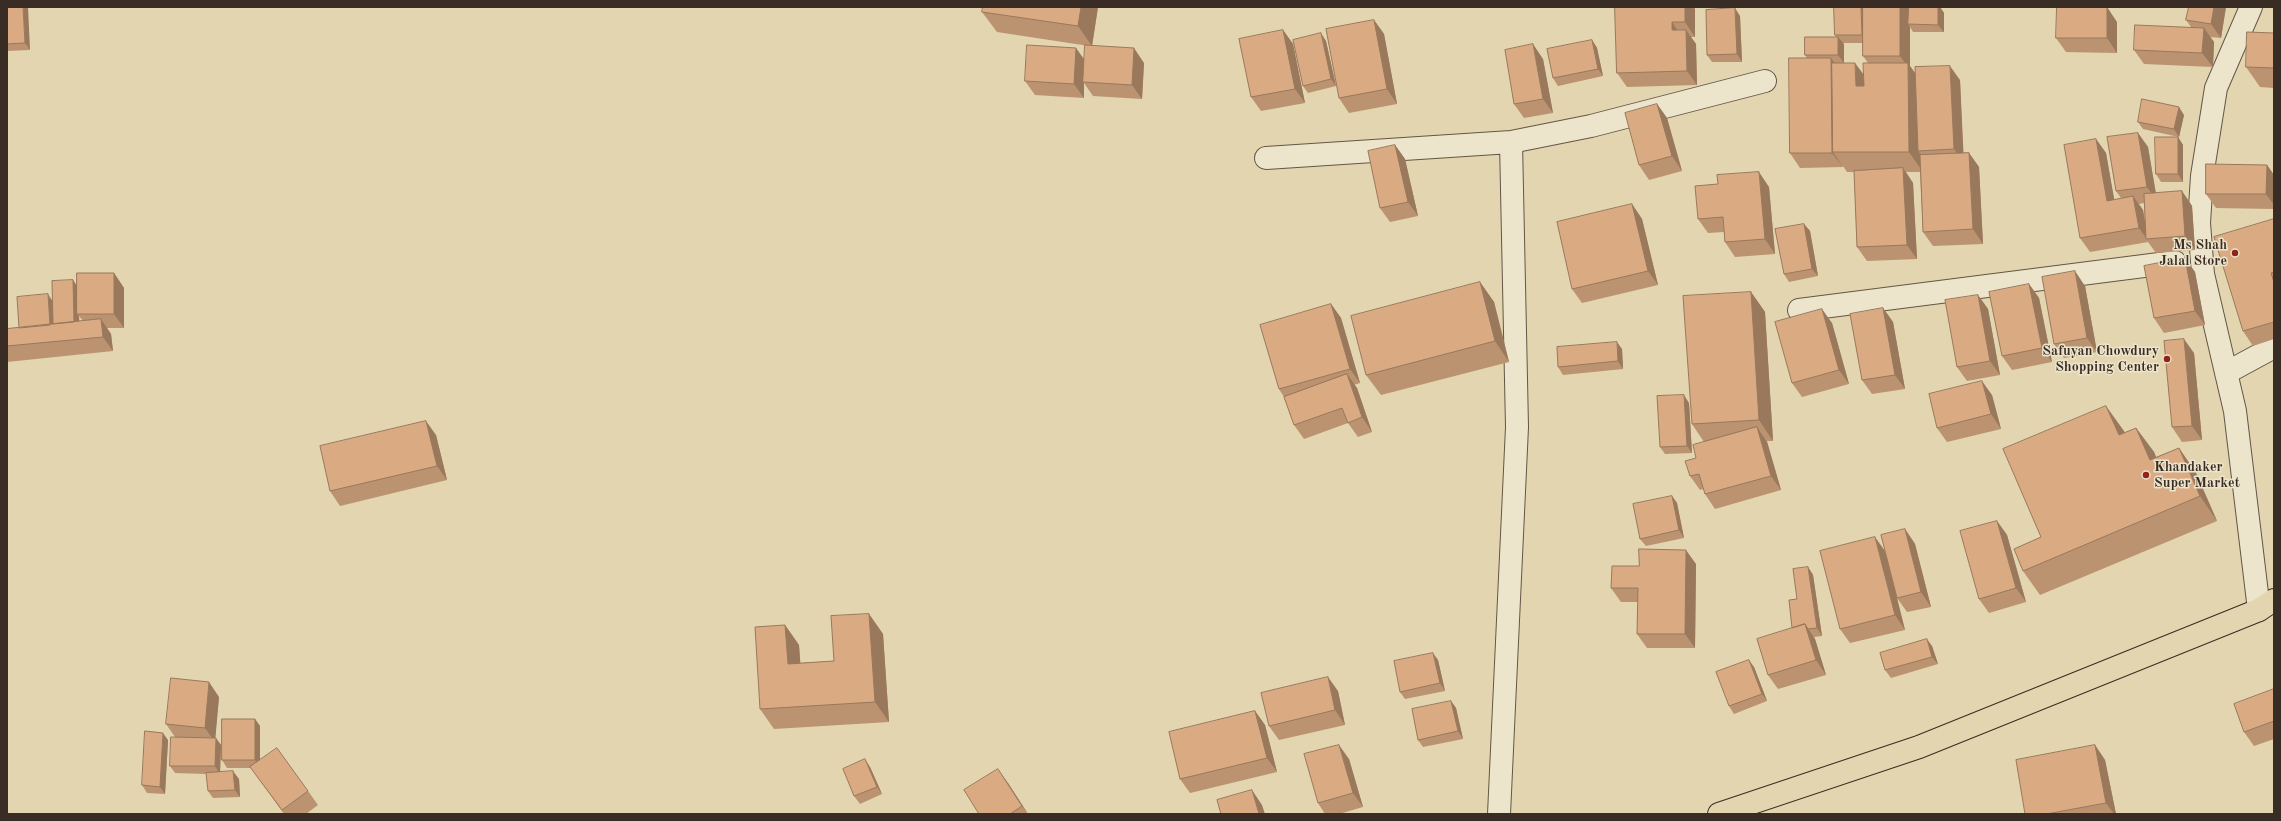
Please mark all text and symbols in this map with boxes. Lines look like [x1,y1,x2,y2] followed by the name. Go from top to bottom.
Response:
[2159,237,2227,270] place label: Ms Shah Jalal Store
[2230,248,2240,258] marker: Ms Shah Jalal Store
[2042,343,2159,376] place label: Safuyan Chowdury Shopping Center
[2162,354,2172,364] marker: Safuyan Chowdury Shopping Center
[2154,459,2240,492] place label: Khandaker Super Market
[2141,470,2151,480] marker: Khandaker Super Market

